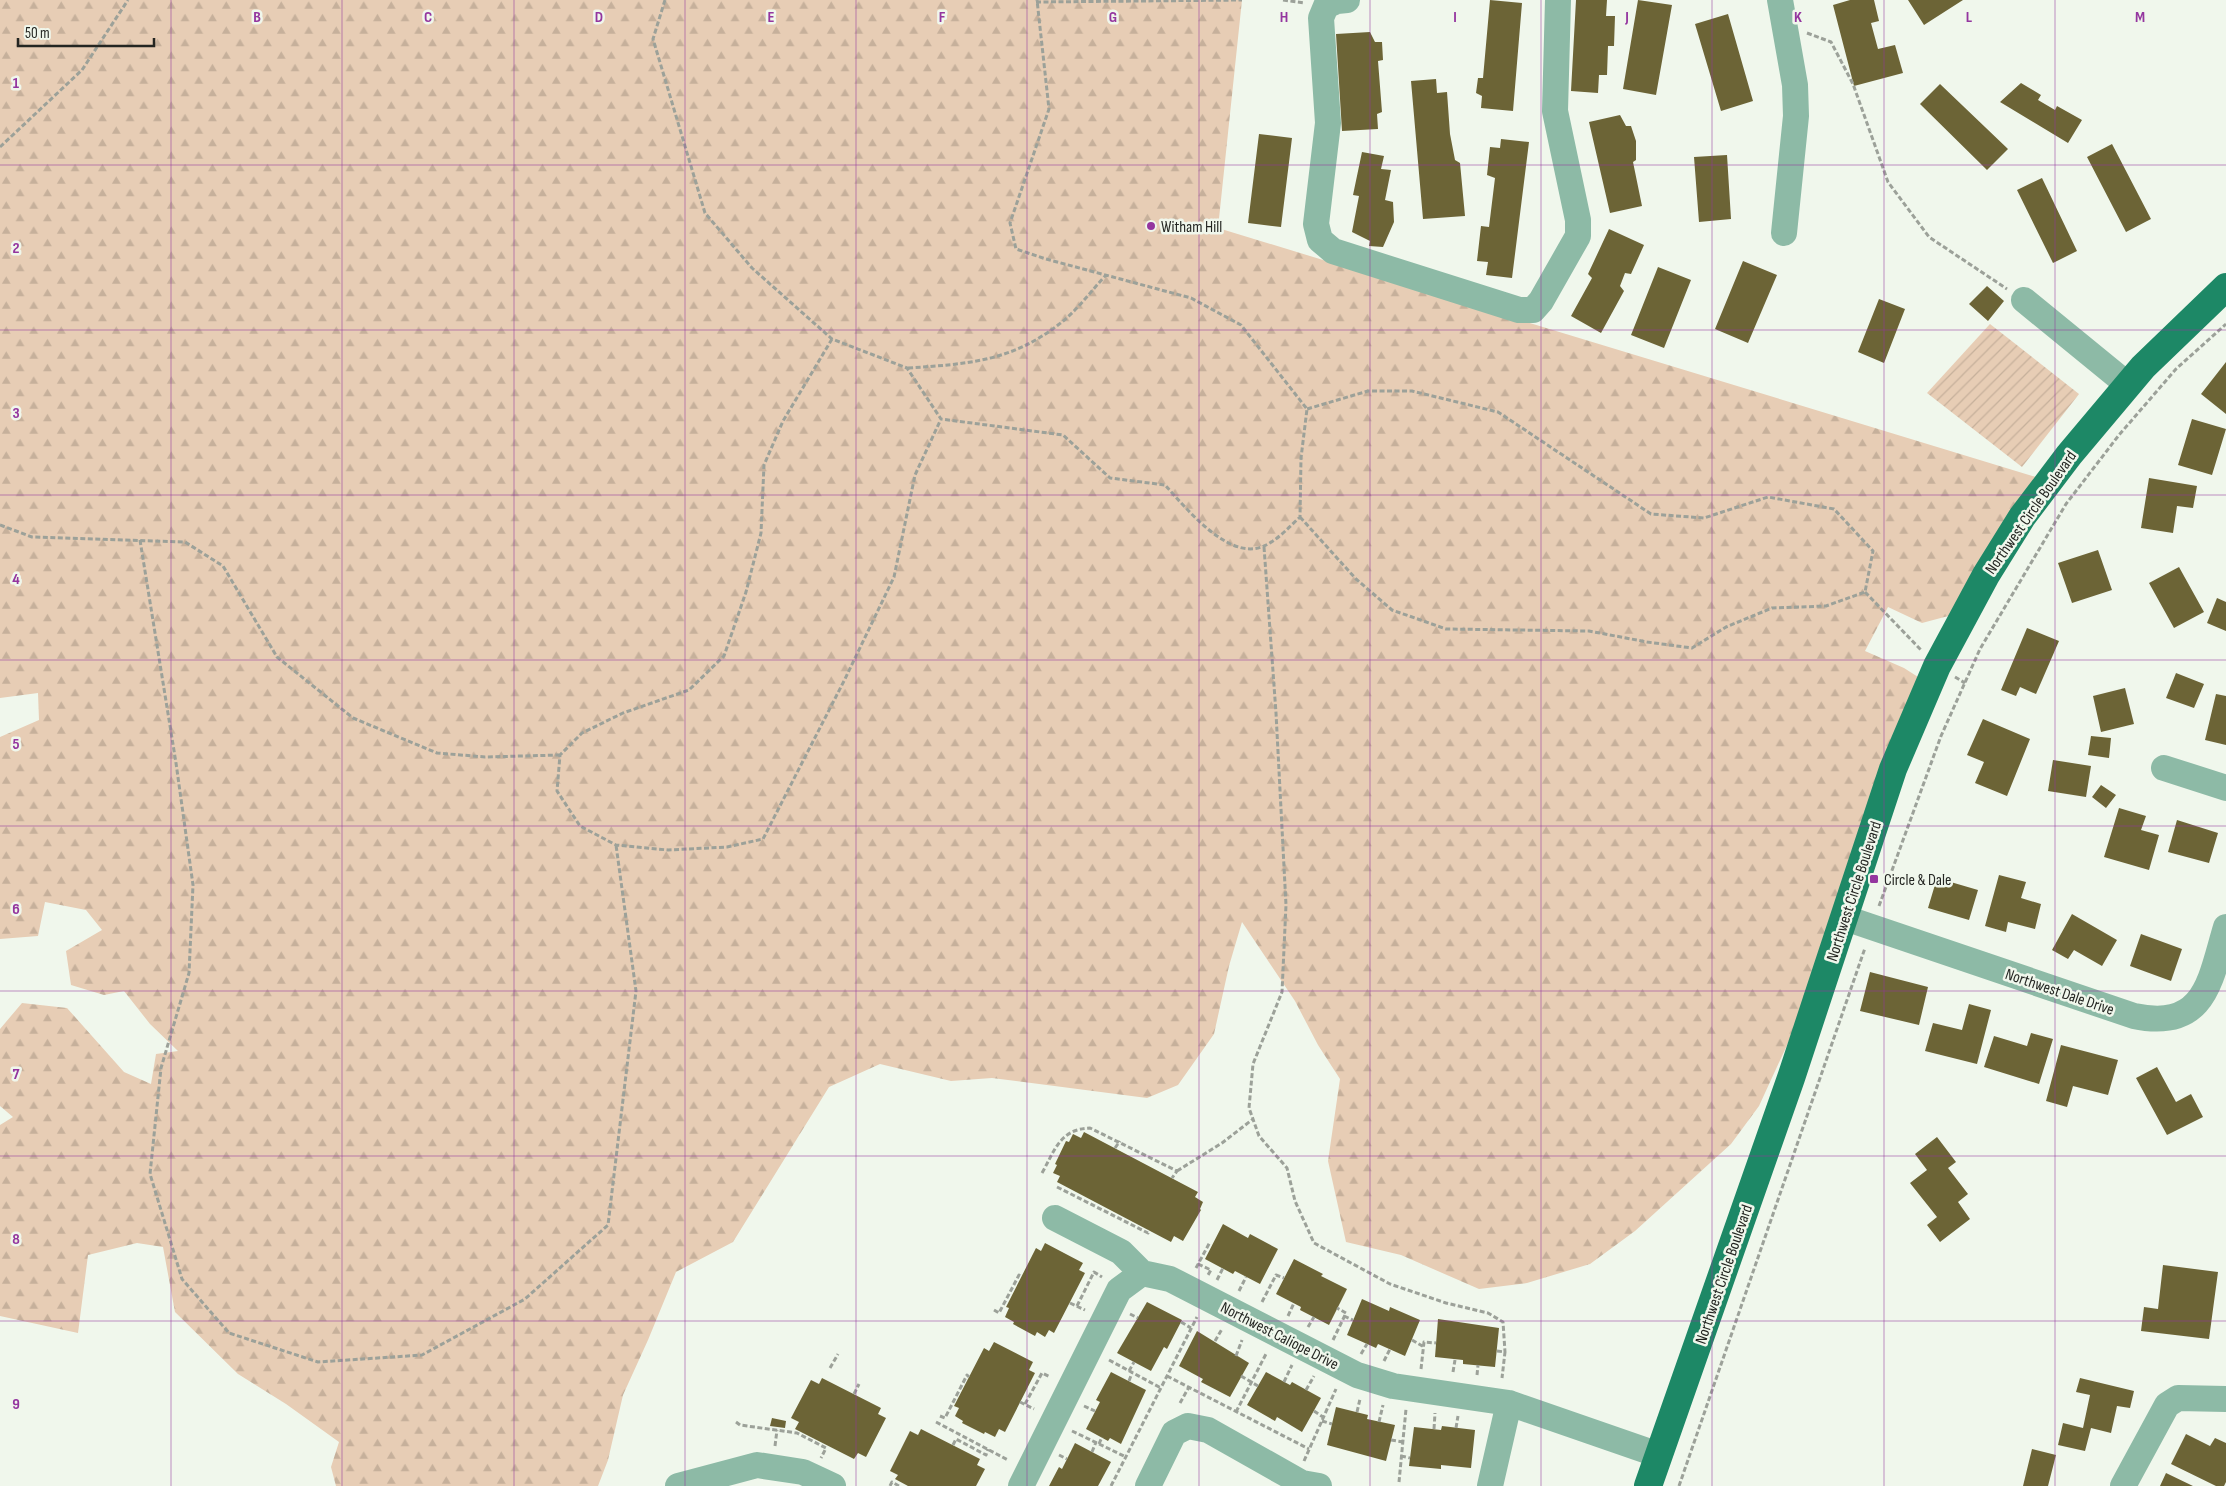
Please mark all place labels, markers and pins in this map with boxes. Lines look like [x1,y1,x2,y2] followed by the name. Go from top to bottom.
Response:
[1161,218,1222,237] place label: Witham Hill
[1145,220,1157,232] marker: Witham Hill
[1884,871,1951,890] place label: Circle & Dale
[1868,873,1880,885] marker: Circle & Dale

